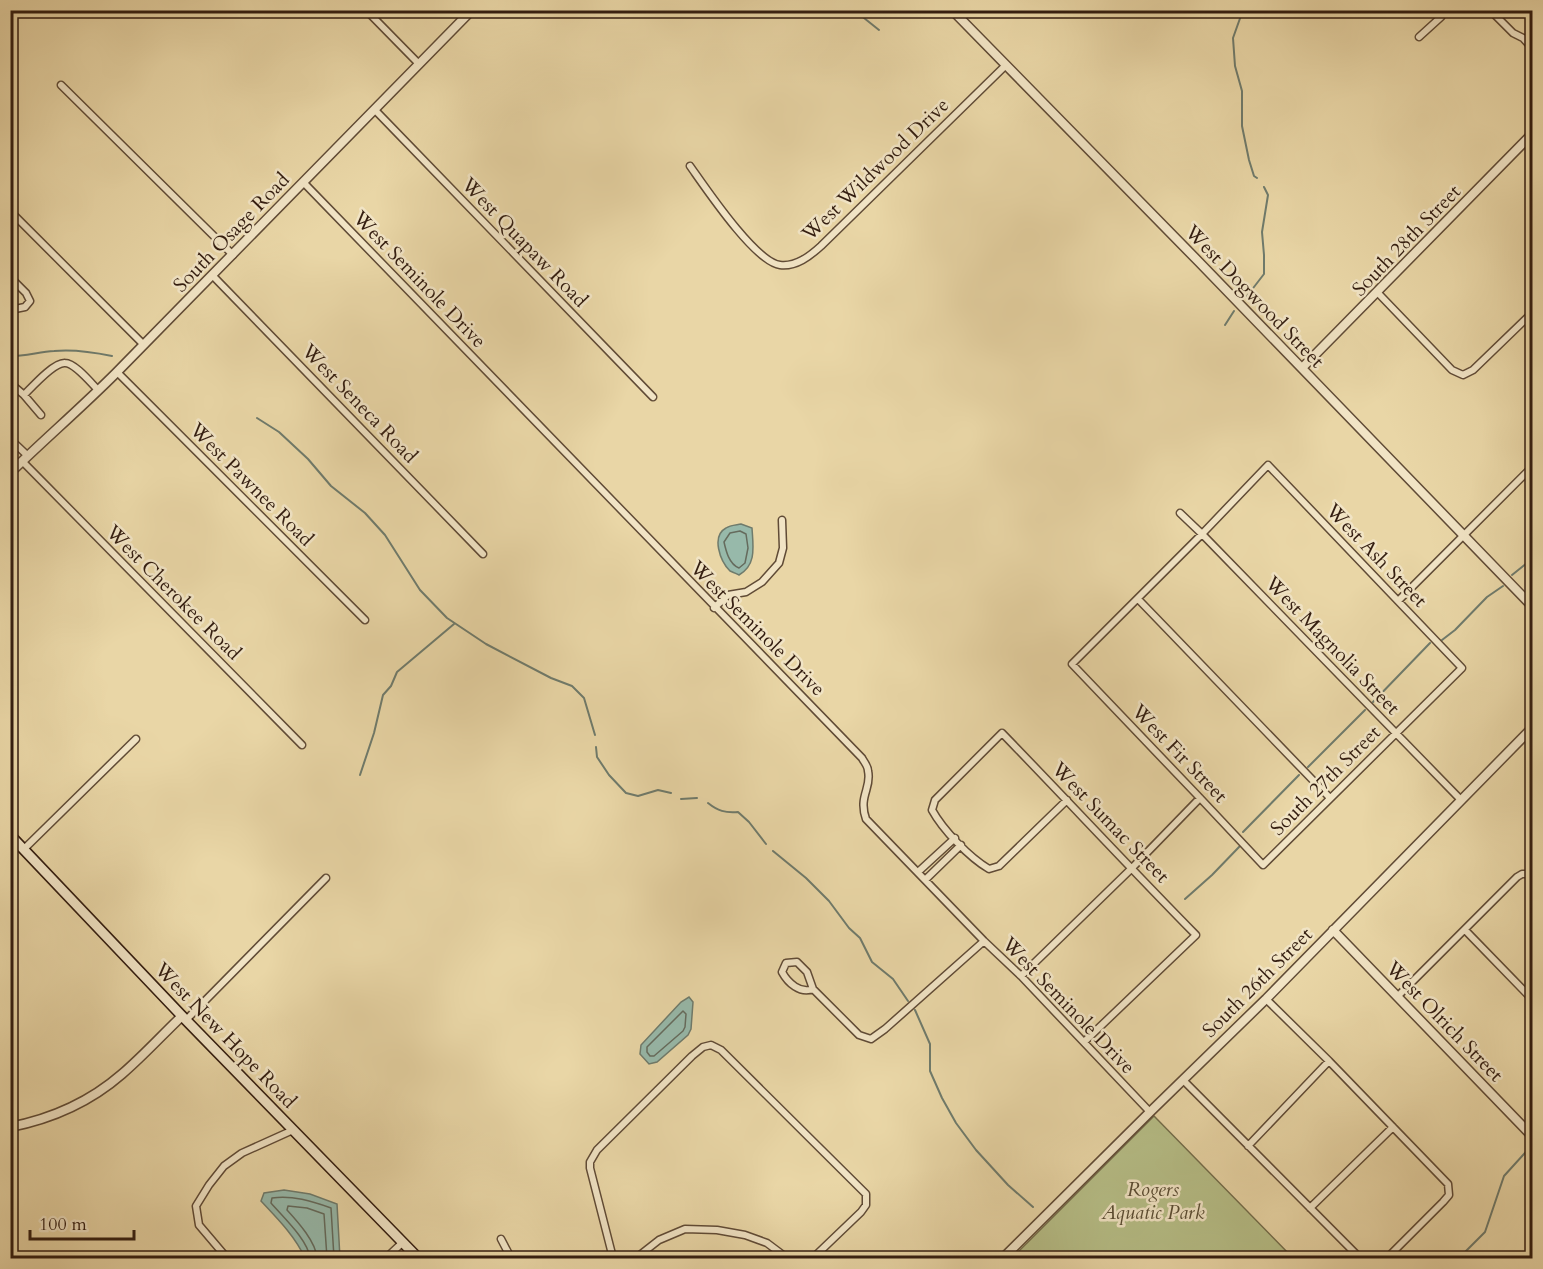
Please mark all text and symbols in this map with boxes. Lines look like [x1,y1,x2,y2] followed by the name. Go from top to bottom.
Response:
[795,92,955,248] street label: West Wildwood Drive
[167,166,296,298] street label: South Osage Road
[455,171,594,314] street label: West Quapaw Road
[1346,178,1467,302] street label: South 28th Street
[346,204,492,354] street label: West Seminole Drive
[1178,218,1331,374] street label: West Dogwood Street
[295,337,424,469] street label: West Seneca Road
[183,416,320,552] street label: West Pawnee Road
[1319,497,1434,614] street label: West Ash Street
[99,518,248,666] street label: West Cherokee Road
[683,554,831,702] street label: West Seminole Drive
[1259,569,1406,721] street label: West Magnolia Street
[1125,697,1234,809] street label: West Fir Street
[1264,719,1387,841] street label: South 27th Street
[1045,755,1176,889] street label: West Sumac Street
[1196,921,1319,1043] street label: South 26th Street
[995,930,1141,1080] street label: West Seminole Drive
[1379,954,1510,1088] street label: West Olrich Street
[148,956,303,1115] street label: West New Hope Road
[1100,1176,1205,1226] park label: Rogers Aquatic Park
[30,1203,134,1241] scale bar
[39,1212,87,1237] text: 100 m

